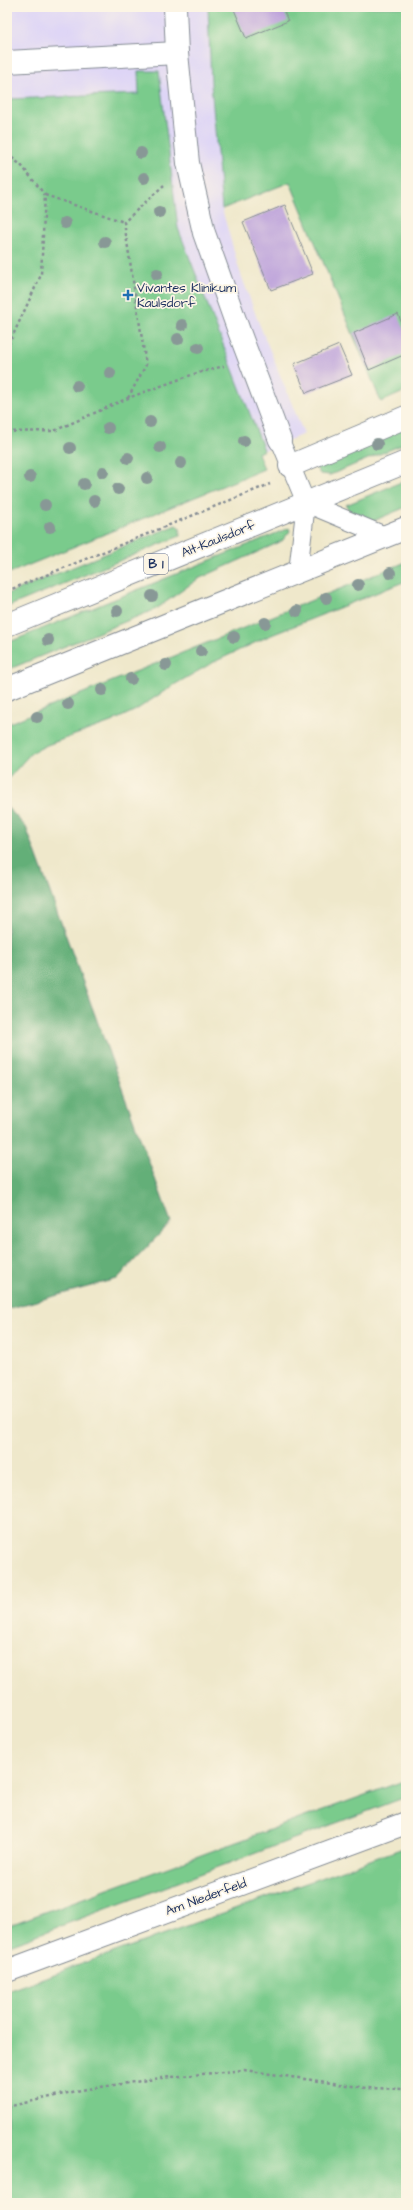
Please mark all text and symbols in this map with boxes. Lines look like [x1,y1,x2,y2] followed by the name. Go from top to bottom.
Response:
[137,279,237,312] place label: Vivantes Klinikum Kaulsdorf
[122,289,134,301] marker: Vivantes Klinikum Kaulsdorf
[178,516,258,562] street label: Alt-Kaulsdorf
[144,554,168,574] road number: B 1
[163,1874,249,1920] street label: Am Niederfeld

